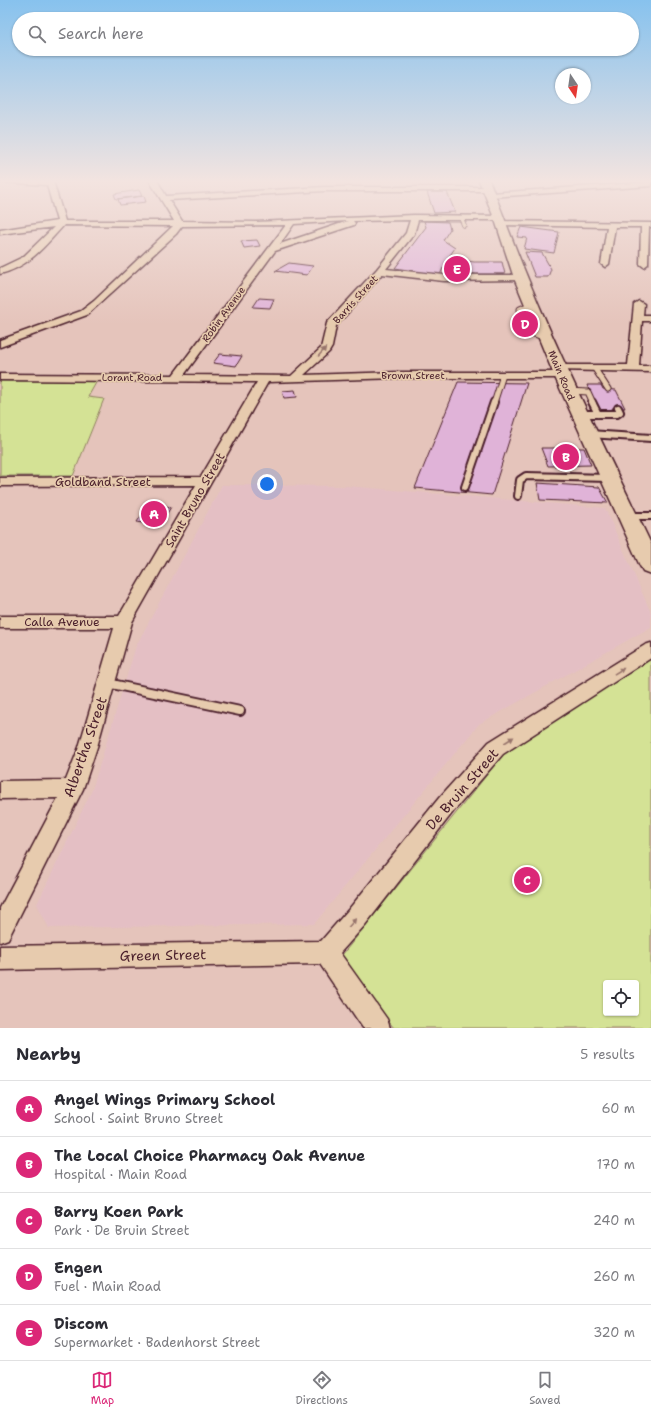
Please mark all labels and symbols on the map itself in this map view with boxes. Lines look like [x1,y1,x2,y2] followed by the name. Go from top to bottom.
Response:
[555,68,591,104] north arrow
[444,254,470,284] pin: E
[330,272,381,326] street label: Barris Street
[199,284,248,345] street label: Robin Avenue
[512,309,538,339] pin: D
[318,347,327,357] one-way arrow
[545,348,578,403] street label: Main Road
[381,369,445,382] street label: Brown Street
[102,371,163,384] street label: Lorant Road
[553,442,579,472] pin: B
[161,450,229,550] street label: Saint Bruno Street
[55,474,151,490] street label: Goldband Street
[257,474,277,494] your location
[141,499,167,529] pin: A
[24,614,100,630] street label: Calla Avenue
[613,667,625,674] one-way arrow
[59,694,111,800] street label: Albertha Street
[504,736,514,744] one-way arrow
[422,744,502,834] street label: De Bruin Street
[514,865,540,895] pin: C
[347,918,357,928] one-way arrow
[120,945,206,965] street label: Green Street

